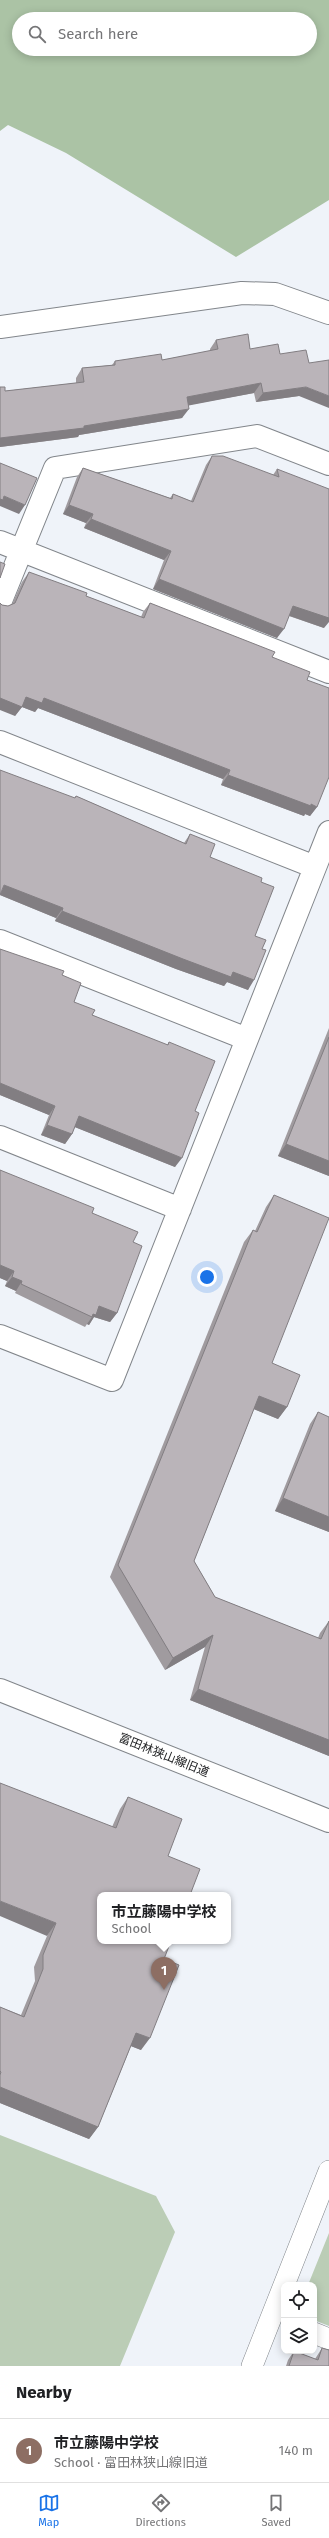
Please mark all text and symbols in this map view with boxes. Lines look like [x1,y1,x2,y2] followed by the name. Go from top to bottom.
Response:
[12,12,317,56] search box
[26,23,48,45] icon: search
[58,25,138,43] text: Search here
[197,1267,217,1287] your location
[117,1731,211,1779] street label: 富田林狭山線旧道
[97,1892,231,1944] popup
[111,1903,217,1921] text: 市立藤陽中学校
[111,1921,151,1936] text: School
[151,1957,177,1990] pin: 1
[281,2282,317,2354] map controls
[281,2282,317,2318] button: locate
[281,2318,317,2354] button: layers
[16,2382,71,2403] text: Nearby
[54,2434,159,2452] text: 市立藤陽中学校
[26,2443,32,2458] text: 1
[279,2443,313,2458] text: 140 m
[54,2455,208,2470] text: School · 富田林狭山線旧道
[38,2492,60,2529] tab: Map
[135,2492,186,2529] tab: Directions
[261,2492,291,2529] tab: Saved

